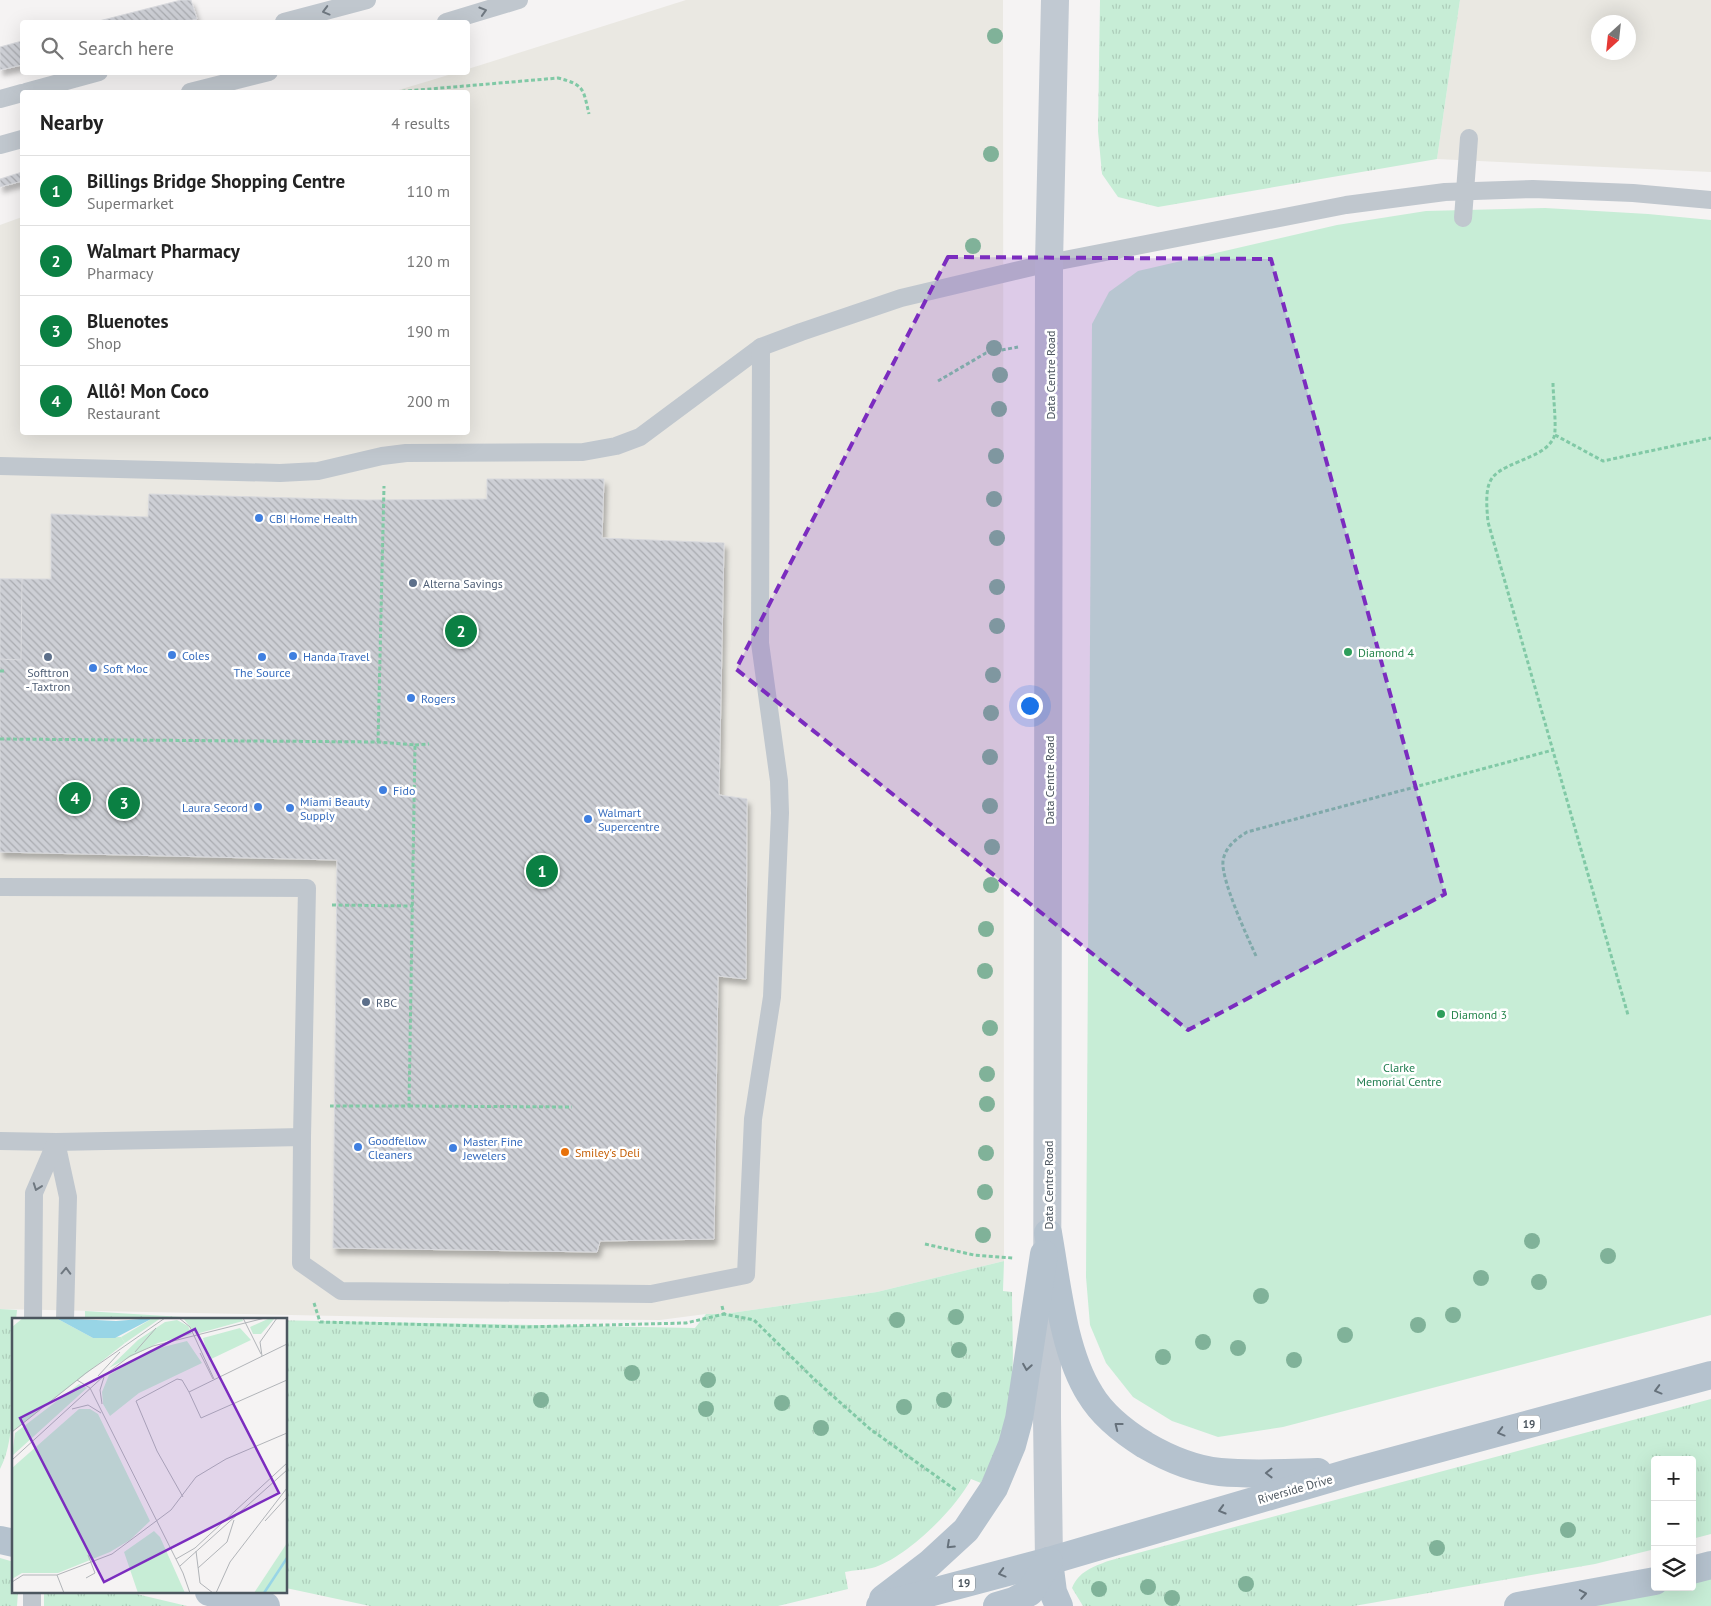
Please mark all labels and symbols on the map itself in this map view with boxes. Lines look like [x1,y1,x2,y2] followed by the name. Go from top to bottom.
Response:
[322,6,330,16] one-way arrow
[478,7,486,17] one-way arrow
[1591,15,1636,60] north arrow
[1043,331,1058,419] street label: Data Centre Road
[269,511,357,526] place label: CBI Home Health
[253,512,265,524] marker: CBI Home Health
[423,576,503,591] place label: Alterna Savings
[407,577,419,589] marker: Alterna Savings
[445,612,477,650] pin: 2
[1358,645,1414,660] place label: Diamond 4
[1342,646,1354,658] marker: Diamond 4
[182,648,210,663] place label: Coles
[166,649,178,661] marker: Coles
[303,649,370,664] place label: Handa Travel
[287,650,299,662] marker: Handa Travel
[42,651,54,663] marker: Softtron - Taxtron
[256,651,268,663] marker: The Source
[103,661,148,676] place label: Soft Moc
[87,662,99,674] marker: Soft Moc
[26,665,70,694] place label: Softtron - Taxtron
[233,665,291,680] place label: The Source
[421,691,456,706] place label: Rogers
[405,692,417,704] marker: Rogers
[1017,693,1043,719] your location
[1042,736,1057,824] street label: Data Centre Road
[59,779,91,817] pin: 4
[393,783,415,798] place label: Fido
[108,784,140,822] pin: 3
[377,784,389,796] marker: Fido
[300,794,370,823] place label: Miami Beauty Supply
[182,800,248,815] place label: Laura Secord
[252,801,264,813] marker: Laura Secord
[284,802,296,814] marker: Miami Beauty Supply
[598,805,660,834] place label: Walmart Supercentre
[582,813,594,825] marker: Walmart Supercentre
[526,852,558,890] pin: 1
[376,995,397,1010] place label: RBC
[360,996,372,1008] marker: RBC
[1451,1007,1507,1022] place label: Diamond 3
[1435,1008,1447,1020] marker: Diamond 3
[1356,1060,1442,1089] park label: Clarke Memorial Centre
[368,1133,427,1162] place label: Goodfellow Cleaners
[462,1134,523,1163] place label: Master Fine Jewelers
[352,1141,364,1153] marker: Goodfellow Cleaners
[1041,1141,1056,1229] street label: Data Centre Road
[447,1142,459,1154] marker: Master Fine Jewelers
[575,1145,640,1160] place label: Smiley's Deli
[559,1146,571,1158] marker: Smiley's Deli
[33,1182,43,1191] one-way arrow
[61,1267,71,1274] one-way arrow
[12,1318,288,1594] inset map
[1022,1363,1032,1372] one-way arrow
[1655,1384,1663,1394] one-way arrow
[1518,1416,1540,1432] road number: 19
[1115,1423,1124,1431] one-way arrow
[1498,1426,1506,1436] one-way arrow
[1264,1468,1272,1478] one-way arrow
[1256,1471,1334,1507] street label: Riverside Drive
[1217,1504,1226,1515] one-way arrow
[947,1539,956,1548] one-way arrow
[998,1568,1006,1578] one-way arrow
[953,1575,975,1592] road number: 19
[1579,1590,1588,1600] one-way arrow

